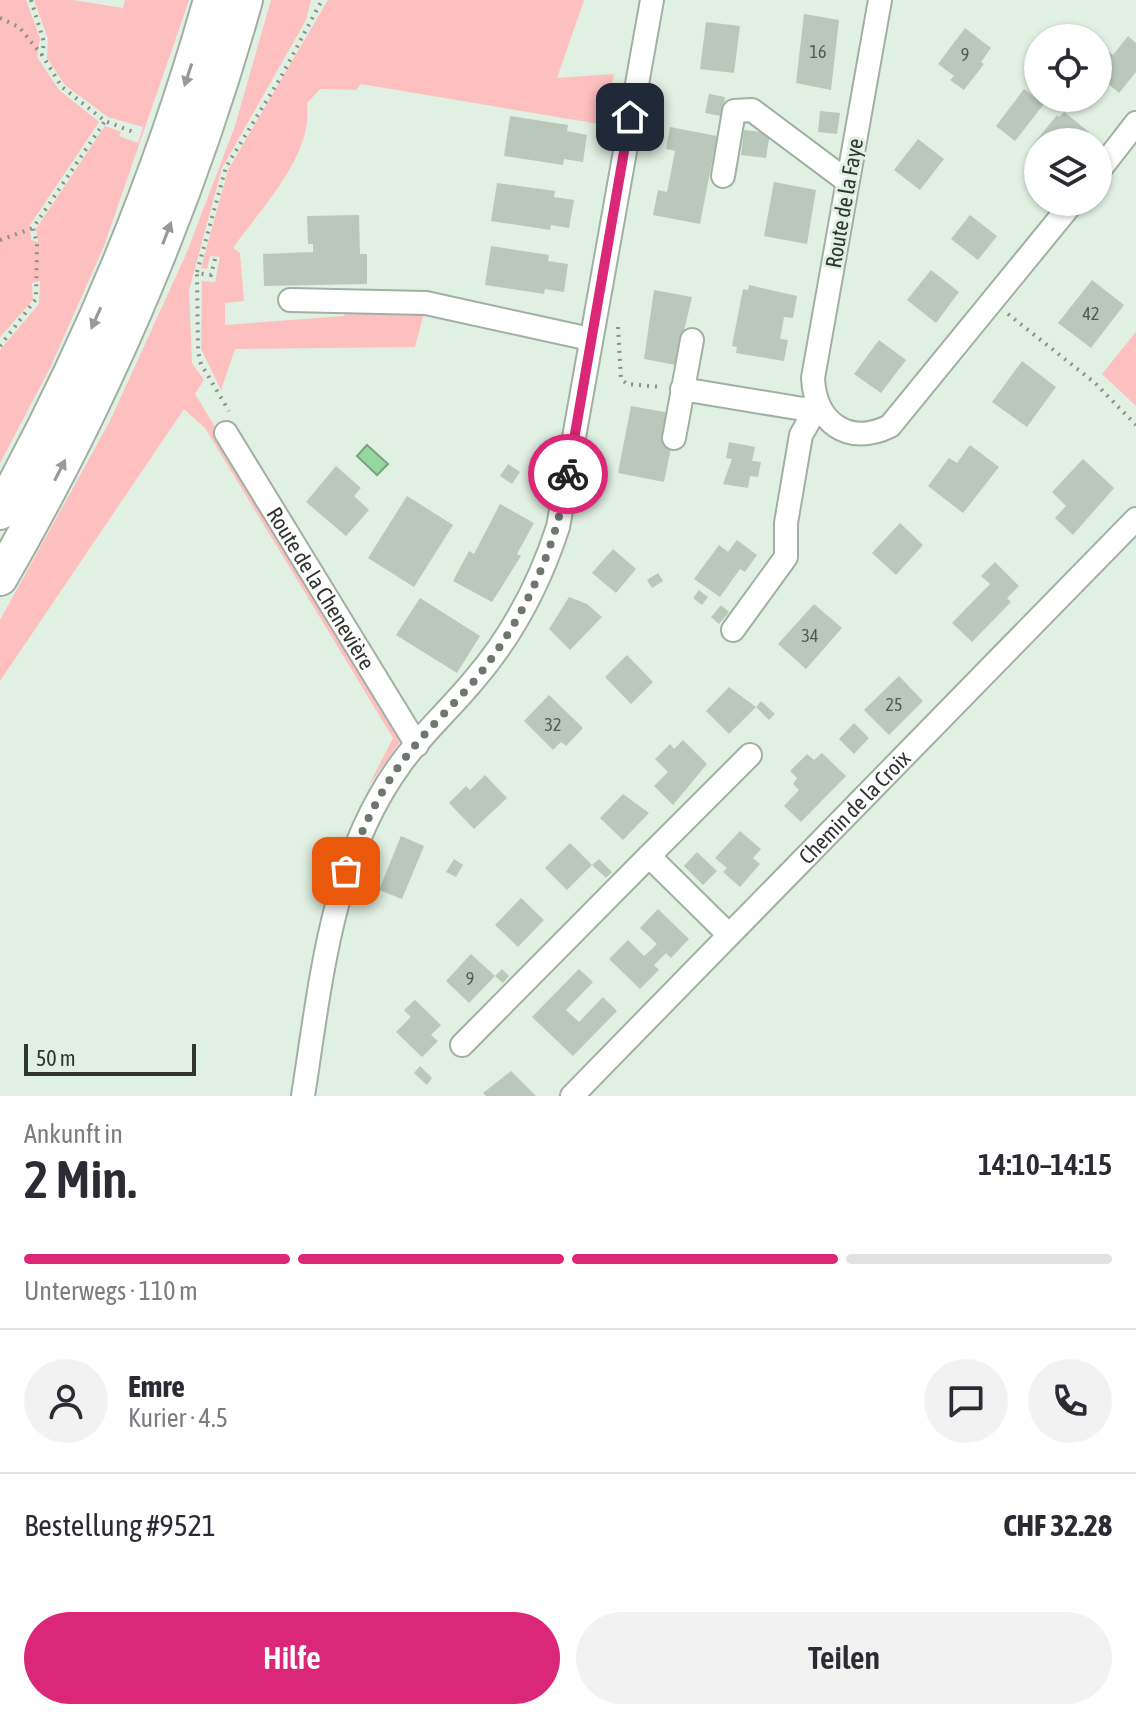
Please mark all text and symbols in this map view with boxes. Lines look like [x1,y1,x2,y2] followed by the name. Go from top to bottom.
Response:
[1024,24,1112,216] map controls
[1024,24,1112,112] button: locate
[810,41,826,62] house number: 16
[961,44,969,65] house number: 9
[181,63,194,87] one-way arrow
[596,83,664,151] pin
[608,95,652,139] icon: home
[1024,128,1112,216] button: layers
[820,136,868,270] street label: Route de la Faye
[161,221,174,245] one-way arrow
[1083,303,1099,324] house number: 42
[90,306,103,330] one-way arrow
[528,434,608,514] courier
[546,452,590,496] icon: bike
[53,458,67,481] one-way arrow
[262,502,381,674] street label: Route de la Chenevière
[802,625,818,646] house number: 34
[886,694,902,715] house number: 25
[545,714,561,735] house number: 32
[793,745,916,869] street label: Chemin de la Croix
[312,837,380,905] pin
[324,849,368,893] icon: bag
[466,968,474,989] house number: 9
[24,1040,196,1076] scale bar
[36,1045,76,1071] text: 50 m
[24,1119,123,1149] text: Ankunft in
[978,1147,1112,1181] text: 14:10–14:15
[24,1149,137,1209] text: 2 Min.
[24,1276,198,1306] text: Unterwegs · 110 m
[24,1359,108,1443] button: person
[924,1359,1008,1443] button: chat
[1028,1359,1112,1443] button: phone
[128,1369,185,1403] text: Emre
[128,1403,228,1433] text: Kurier · 4.5
[24,1508,216,1542] text: Bestellung #9521
[1003,1508,1112,1542] text: CHF 32.28
[24,1612,560,1704] button: Hilfe
[576,1612,1112,1704] button: Teilen

